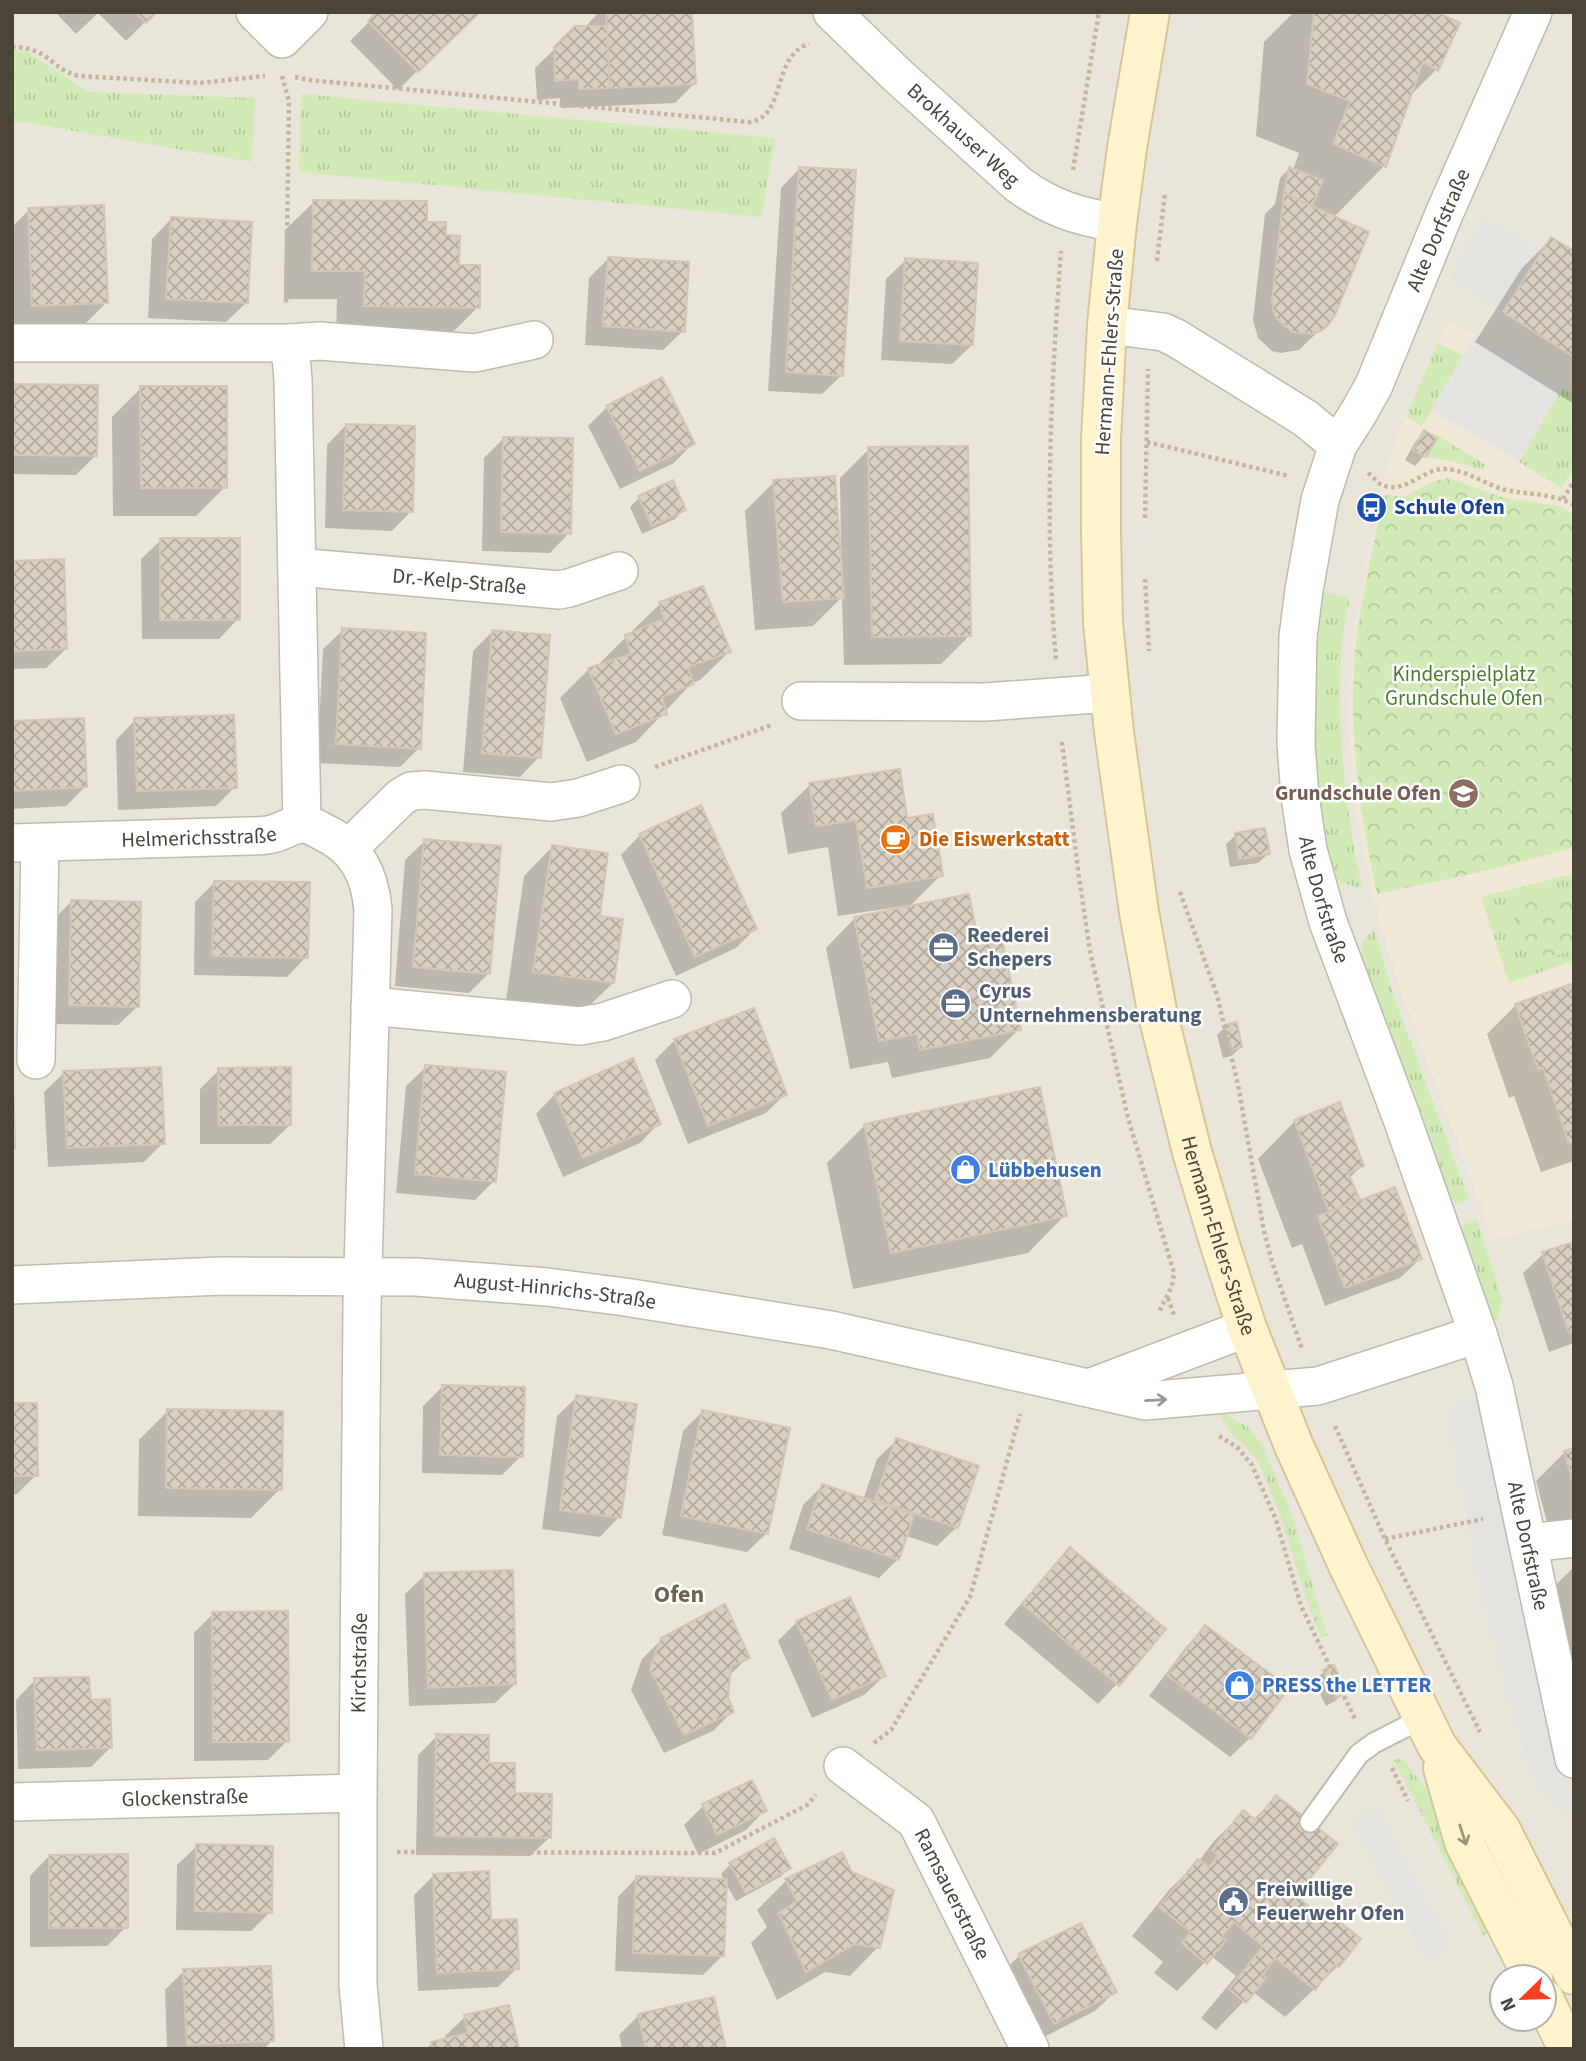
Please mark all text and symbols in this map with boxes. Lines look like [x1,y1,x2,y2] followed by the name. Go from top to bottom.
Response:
[900,76,1027,194] street label: Brokhauser Weg
[1399,164,1477,296] street label: Alte Dorfstraße
[1087,248,1131,456] street label: Hermann-Ehlers-Straße
[1354,490,1388,524] bus stop icon: Schule Ofen
[1394,492,1505,522] place label: Schule Ofen
[391,560,528,602] street label: Dr.-Kelp-Straße
[1385,659,1543,713] park label: Kinderspielplatz Grundschule Ofen
[1447,776,1481,810] school or university icon: Grundschule Ofen
[1275,778,1441,808] place label: Grundschule Ofen
[121,818,280,855] street label: Helmerichsstraße
[879,822,913,856] cafe icon: Die Eiswerkstatt
[919,824,1070,854] place label: Die Eiswerkstatt
[1291,834,1357,968] street label: Alte Dorfstraße
[967,920,1052,974] place label: Reederei Schepers
[927,930,961,964] office icon: Reederei Schepers
[979,976,1202,1030] place label: Cyrus Unternehmensberatung
[939,986,973,1020] office icon: Cyrus Unternehmensberatung
[1174,1133,1263,1340] street label: Hermann-Ehlers-Straße
[948,1153,982,1187] shop icon: Lübbehusen
[988,1155,1102,1185] place label: Lübbehusen
[453,1265,658,1317] street label: August-Hinrichs-Straße
[1145,1393,1167,1406] one-way arrow
[1500,1478,1557,1613] street label: Alte Dorfstraße
[654,1577,704,1612] district label: Ofen
[343,1612,375,1714] street label: Kirchstraße
[1222,1668,1256,1702] shop icon: PRESS the LETTER
[1262,1670,1431,1700] place label: PRESS the LETTER
[121,1781,249,1814] street label: Glockenstraße
[907,1823,998,1965] street label: Ramsauerstraße
[1457,1823,1470,1845] one-way arrow
[1256,1874,1405,1928] place label: Freiwillige Feuerwehr Ofen
[1216,1884,1250,1918] public building icon: Freiwillige Feuerwehr Ofen
[1488,1963,1558,2033] north arrow
[1494,1993,1524,2015] text: N

